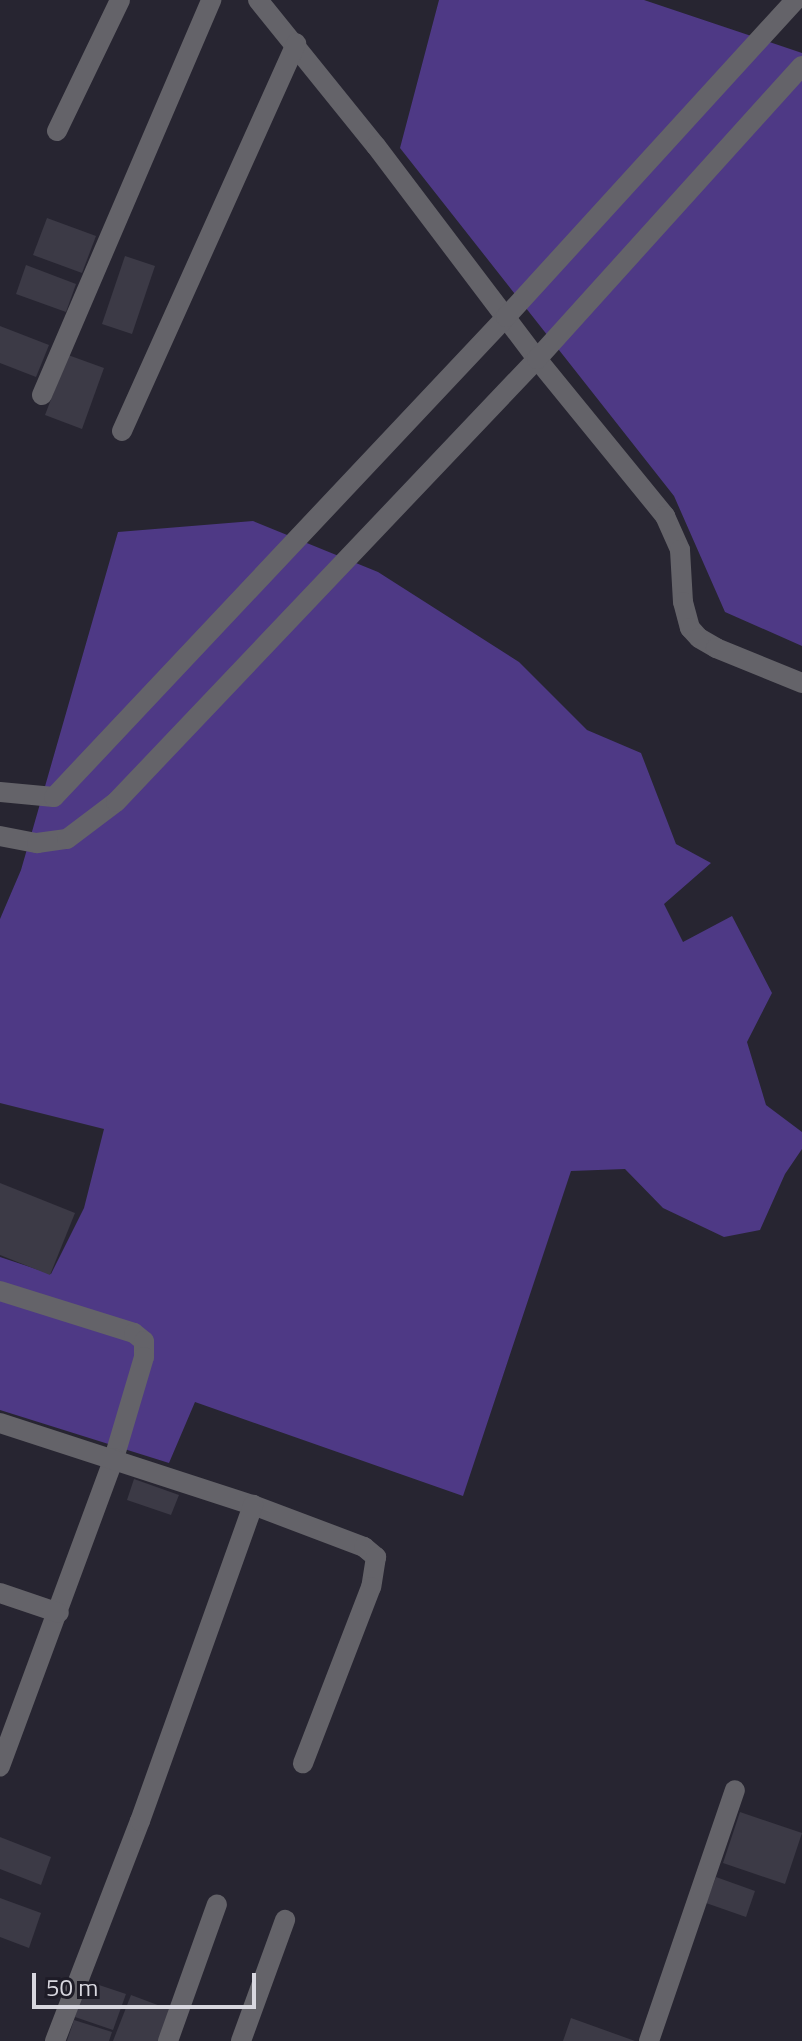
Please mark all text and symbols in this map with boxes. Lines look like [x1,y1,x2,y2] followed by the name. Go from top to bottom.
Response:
[36,1957,260,2007] scale bar
[46,1969,98,2005] text: 50 m

